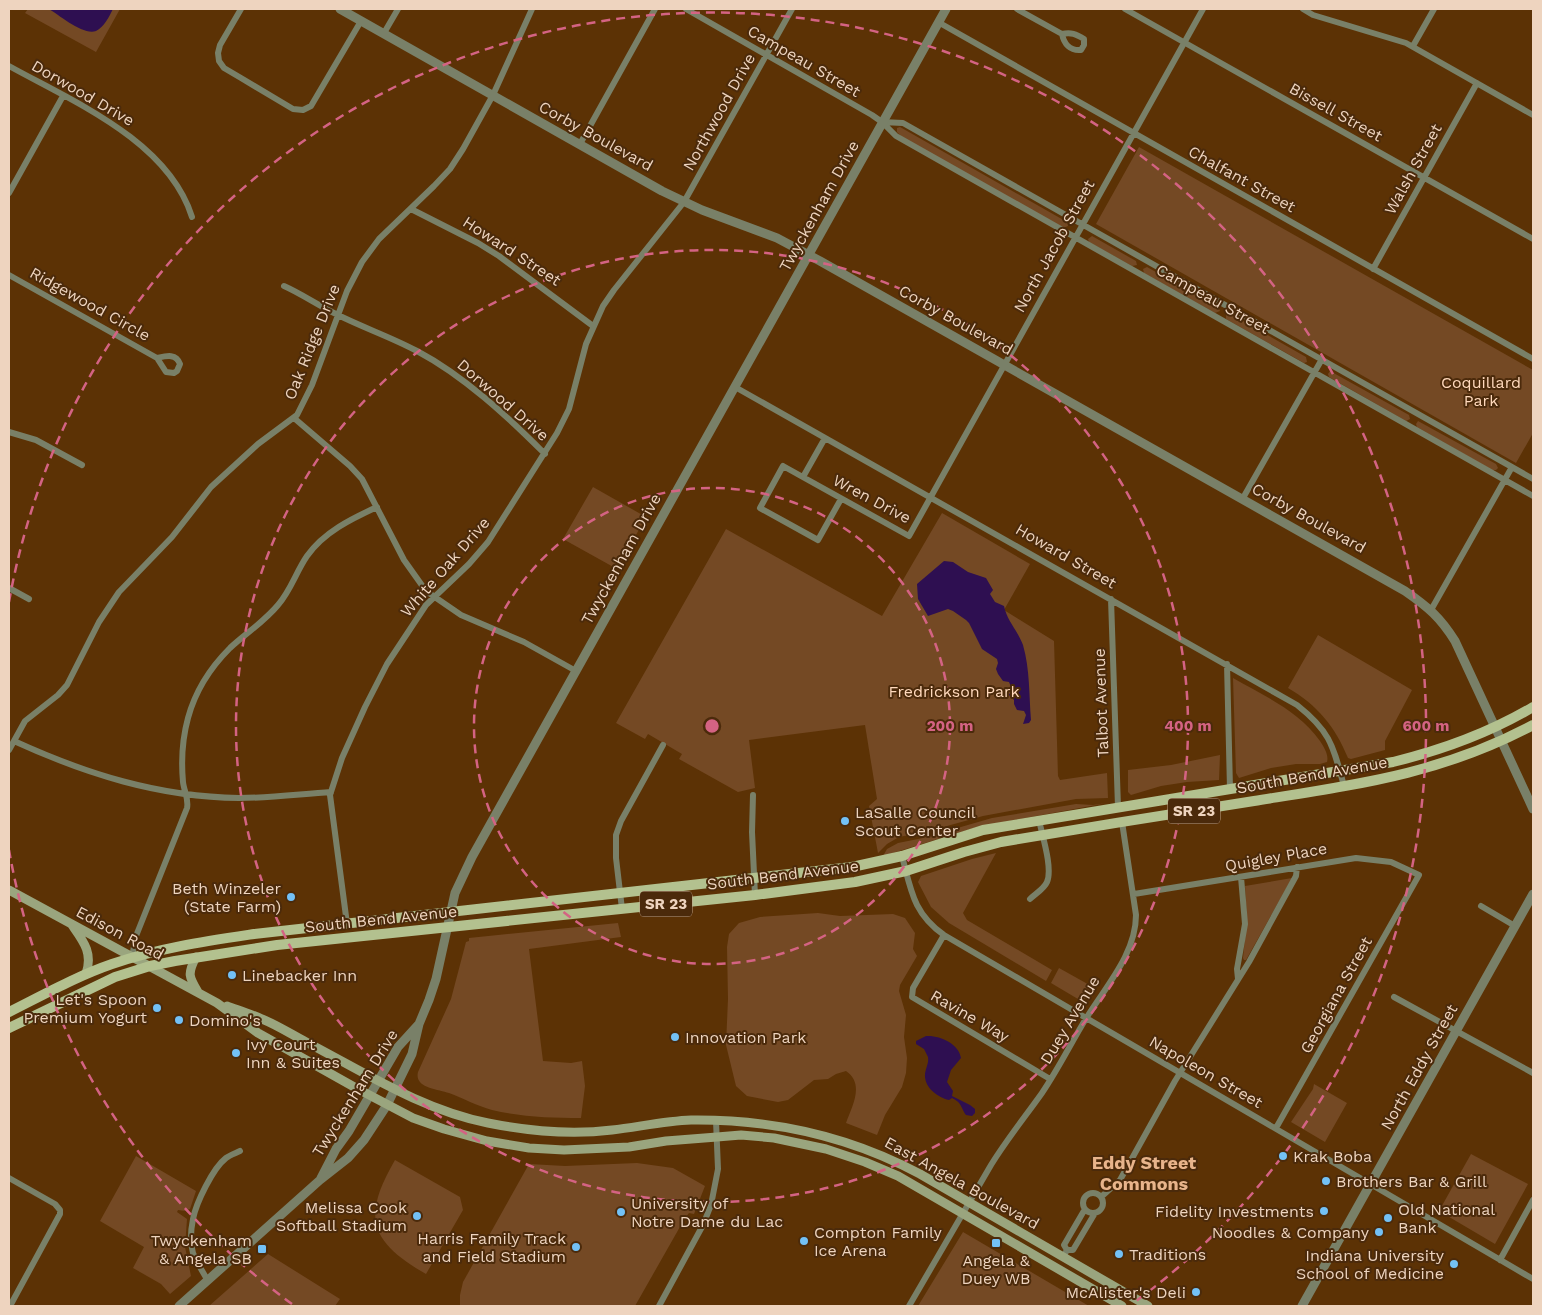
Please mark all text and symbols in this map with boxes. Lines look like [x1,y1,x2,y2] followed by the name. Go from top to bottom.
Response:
[744,21,864,101] street label: Campeau Street
[679,50,759,174] street label: Northwood Drive
[28,56,138,130] street label: Dorwood Drive
[1286,79,1386,146] street label: Bissell Street
[536,97,656,175] street label: Corby Boulevard
[1380,120,1446,218] street label: Walsh Street
[775,137,863,275] street label: Twyckenham Drive
[1185,142,1299,216] street label: Chalfant Street
[1010,176,1099,316] street label: North Jacob Street
[459,212,565,290] street label: Howard Street
[1153,260,1273,338] street label: Campeau Street
[26,263,154,345] street label: Ridgewood Circle
[280,281,344,403] street label: Oak Ridge Drive
[896,281,1016,359] street label: Corby Boulevard
[453,355,553,445] street label: Dorwood Drive
[1441,373,1521,410] park label: Coquillard Park
[830,471,914,527] street label: Wren Drive
[1249,479,1369,557] street label: Corby Boulevard
[577,490,665,628] street label: Twyckenham Drive
[397,513,493,621] street label: White Oak Drive
[1012,519,1120,593] street label: Howard Street
[1090,648,1112,758] street label: Talbot Avenue
[888,682,1020,701] park label: Fredrickson Park
[703,717,721,735] centre of rings
[927,717,973,735] text: 200 m
[1164,717,1212,735] text: 400 m
[1403,717,1449,735] text: 600 m
[1235,752,1389,798] street label: South Bend Avenue
[1168,798,1220,824] road number: SR 23
[855,803,976,840] place label: LaSalle Council Scout Center
[839,815,851,827] marker: LaSalle Council Scout Center
[1223,839,1329,875] street label: Quigley Place
[706,856,860,894] street label: South Bend Avenue
[172,879,281,916] place label: Beth Winzeler (State Farm)
[285,891,297,903] marker: Beth Winzeler (State Farm)
[640,892,692,916] road number: SR 23
[73,902,167,964] street label: Edison Road
[304,902,458,936] street label: South Bend Avenue
[1296,933,1376,1057] street label: Georgiana Street
[242,966,357,985] place label: Linebacker Inn
[226,969,238,981] marker: Linebacker Inn
[1036,972,1104,1068] street label: Duey Avenue
[927,986,1013,1047] street label: Ravine Way
[24,990,147,1027] place label: Let's Spoon Premium Yogurt
[1377,1001,1462,1133] street label: North Eddy Street
[151,1002,163,1014] marker: Let's Spoon Premium Yogurt
[189,1011,261,1030] place label: Domino's
[173,1014,185,1026] marker: Domino's
[308,1026,402,1160] street label: Twyckenham Drive
[685,1028,806,1047] place label: Innovation Park
[669,1031,681,1043] marker: Innovation Park
[1146,1032,1266,1112] street label: Napoleon Street
[246,1035,340,1072] place label: Ivy Court Inn & Suites
[230,1047,242,1059] marker: Ivy Court Inn & Suites
[881,1133,1043,1233] street label: East Angela Boulevard
[1293,1147,1372,1166] place label: Krak Boba
[1277,1150,1289,1162] marker: Krak Boba
[1092,1152,1196,1194] district label: Eddy Street Commons
[1336,1172,1487,1191] place label: Brothers Bar & Grill
[1320,1175,1332,1187] marker: Brothers Bar & Grill
[631,1194,783,1231] place label: University of Notre Dame du Lac
[276,1198,407,1235] place label: Melissa Cook Softball Stadium
[1398,1200,1495,1237] place label: Old National Bank
[1155,1202,1314,1221] place label: Fidelity Investments
[1318,1205,1330,1217] marker: Fidelity Investments
[615,1206,627,1218] marker: University of Notre Dame du Lac
[411,1210,423,1222] marker: Melissa Cook Softball Stadium
[1382,1212,1394,1224] marker: Old National Bank
[814,1223,942,1260] place label: Compton Family Ice Arena
[1212,1223,1370,1242] place label: Noodles & Company
[1373,1226,1385,1238] marker: Noodles & Company
[417,1229,566,1266] place label: Harris Family Track and Field Stadium
[151,1231,252,1268] place label: Twyckenham & Angela SB
[798,1235,810,1247] marker: Compton Family Ice Arena
[990,1237,1002,1249] marker: Angela & Duey WB
[570,1241,582,1253] marker: Harris Family Track and Field Stadium
[256,1243,268,1255] marker: Twyckenham & Angela SB
[1129,1245,1206,1264] place label: Traditions
[1296,1246,1445,1283] place label: Indiana University School of Medicine
[1113,1248,1125,1260] marker: Traditions
[961,1251,1031,1288] place label: Angela & Duey WB
[1448,1258,1460,1270] marker: Indiana University School of Medicine
[1066,1283,1186,1302] place label: McAlister's Deli
[1190,1286,1202,1298] marker: McAlister's Deli

